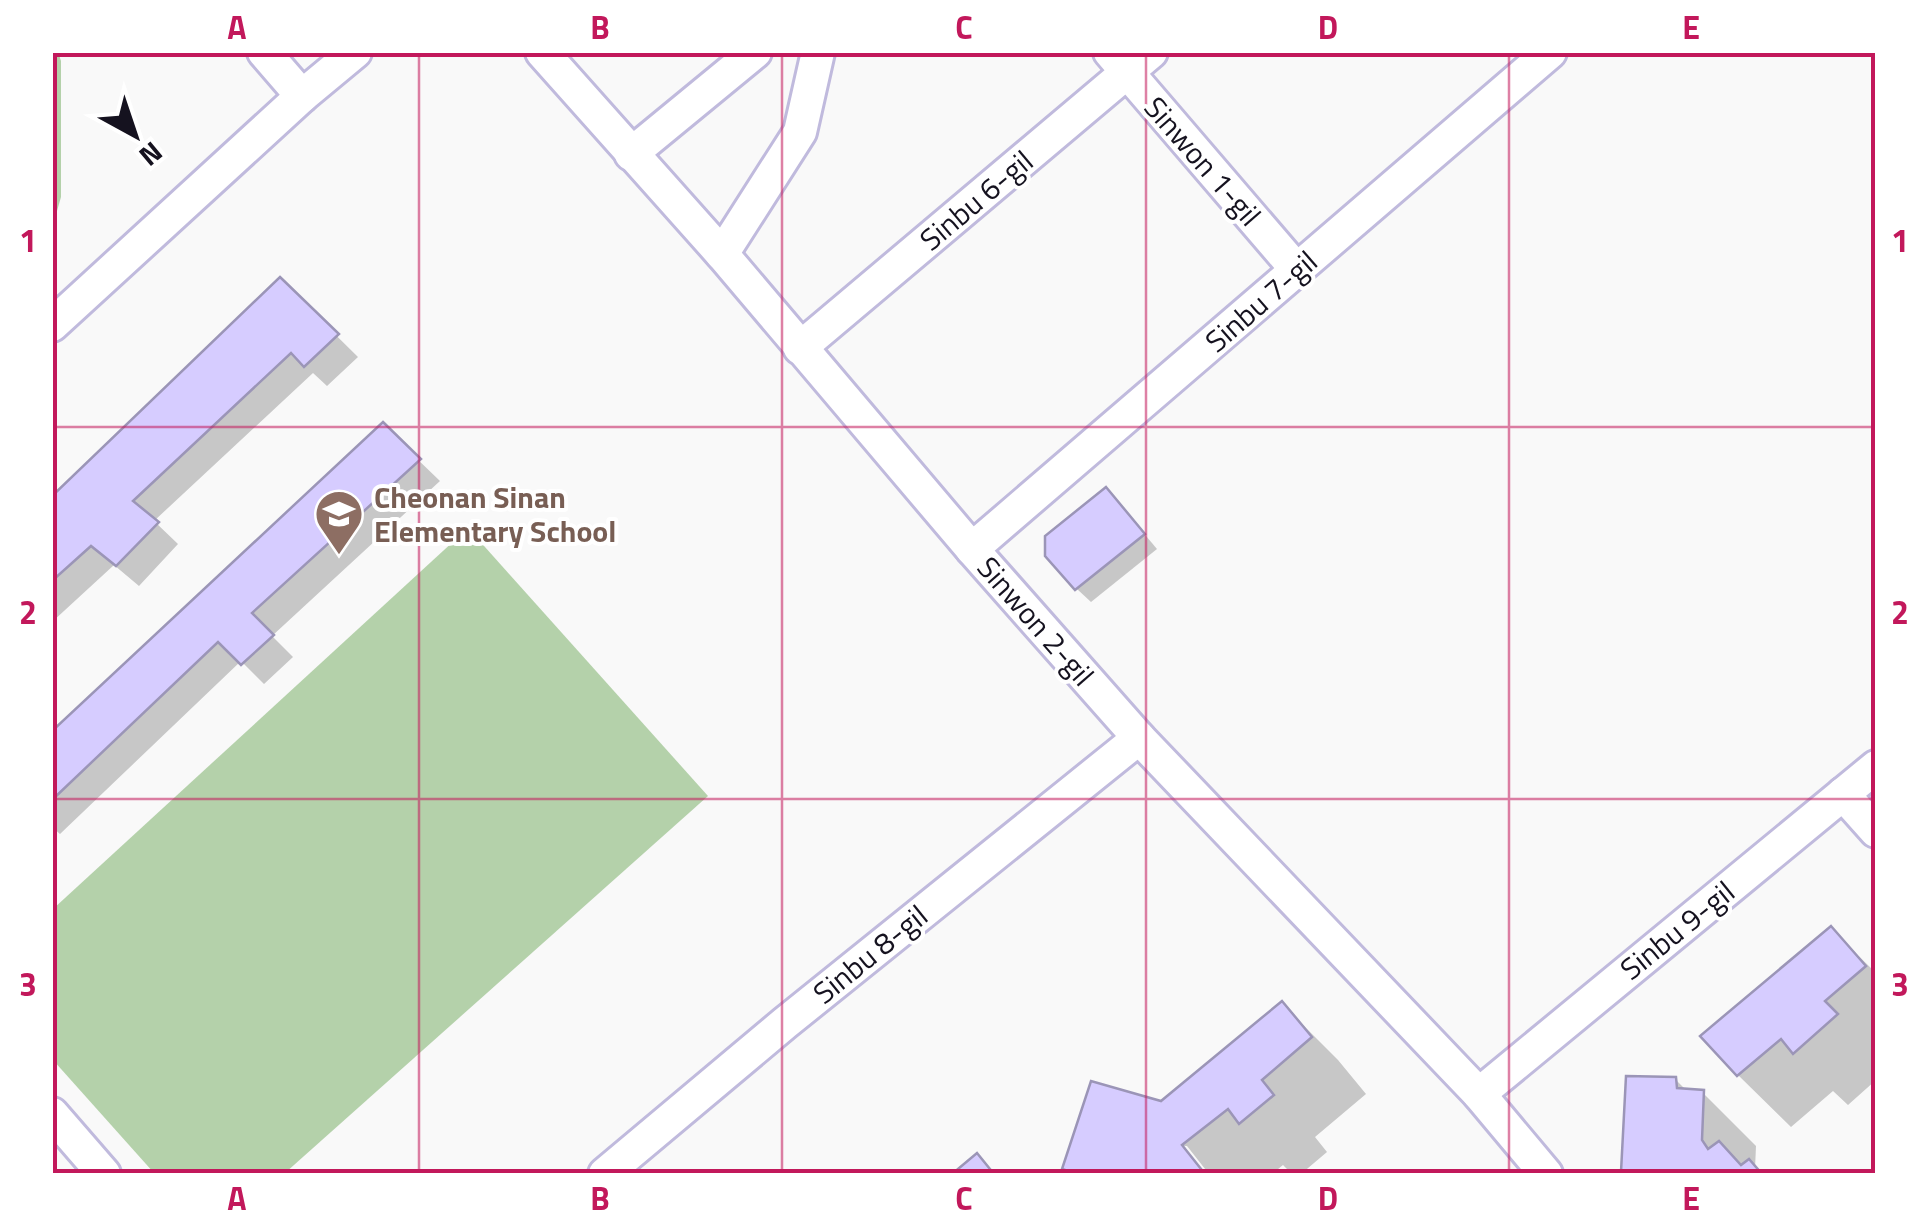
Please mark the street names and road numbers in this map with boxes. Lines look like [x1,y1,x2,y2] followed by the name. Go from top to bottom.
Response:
[1134,86,1272,236] street label: Sinwon 1-gil
[909,139,1043,261] street label: Sinbu 6-gil
[1195,239,1327,363] street label: Sinbu 7-gil
[967,546,1105,696] street label: Sinwon 2-gil
[1610,869,1744,991] street label: Sinbu 9-gil
[803,893,937,1015] street label: Sinbu 8-gil

